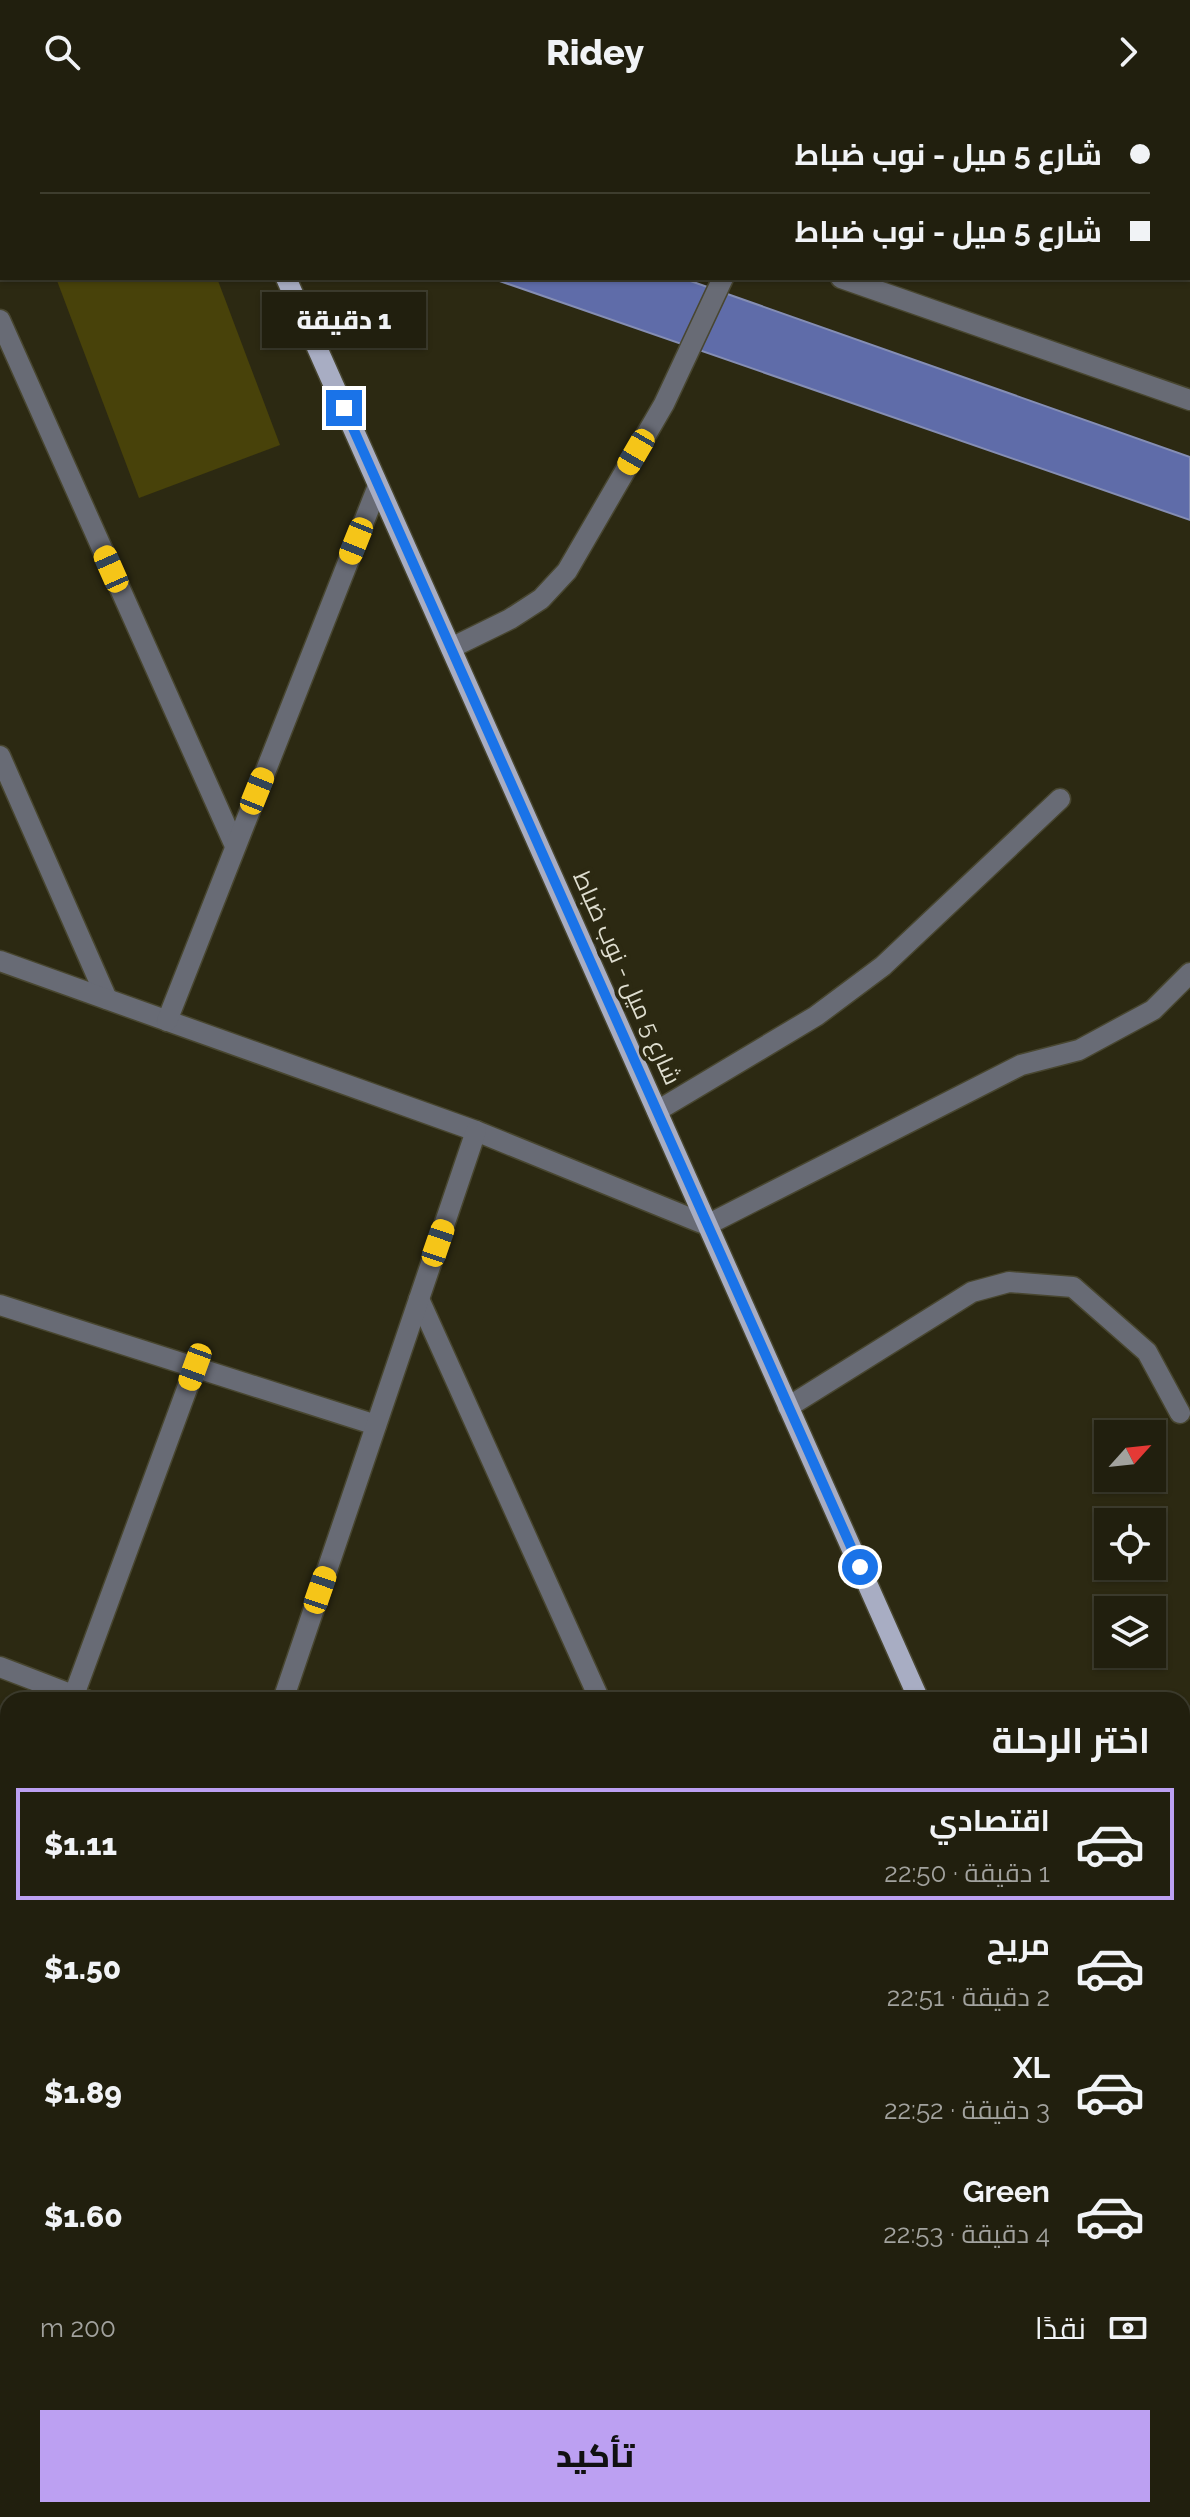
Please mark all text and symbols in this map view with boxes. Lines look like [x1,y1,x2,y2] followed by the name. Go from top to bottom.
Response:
[40,30,84,74] icon: search
[1106,30,1150,74] icon: forward
[546,31,644,73] text: Ridey
[795,137,1102,172] text: شارع 5 ميل - نوب ضباط
[795,214,1102,249] text: شارع 5 ميل - نوب ضباط
[262,292,426,348] callout: 1 دقيقة
[296,305,392,335] text: 1 دقيقة
[326,390,362,426] route end
[614,425,658,479] car
[336,514,376,568] car
[90,542,132,596] car
[237,764,277,818] car
[565,866,688,1090] street label: شارع 5 ميل - نوب ضباط
[419,1216,457,1270] car
[176,1340,214,1394] car
[1094,1420,1166,1492] north arrow
[1094,1420,1166,1668] map controls
[1094,1508,1166,1580] button: locate
[842,1549,878,1585] route start
[301,1563,339,1617] car
[1094,1596,1166,1668] button: layers
[992,1719,1150,1761] text: اختر الرحلة
[929,1803,1050,1838] text: اقتصادي
[1074,1808,1146,1880] icon: car
[44,1827,117,1862] text: $1.11
[884,1858,1050,1888] text: 1 دقيقة · 22:50
[987,1927,1050,1962] text: مريح
[1074,1932,1146,2004] icon: car
[44,1951,121,1986] text: $1.50
[887,1982,1050,2012] text: 2 دقيقة · 22:51
[1013,2050,1050,2085] text: XL
[1074,2056,1146,2128] icon: car
[44,2075,122,2110] text: $1.89
[884,2095,1050,2125] text: 3 دقيقة · 22:52
[963,2174,1050,2209] text: Green
[1074,2180,1146,2252] icon: car
[44,2199,123,2234] text: $1.60
[883,2219,1050,2249] text: 4 دقيقة · 22:53
[1106,2306,1150,2350] icon: cash
[1035,2311,1086,2346] text: نقدًا
[40,2313,116,2343] text: 200 m
[40,2410,1150,2502] button: تأكيد

